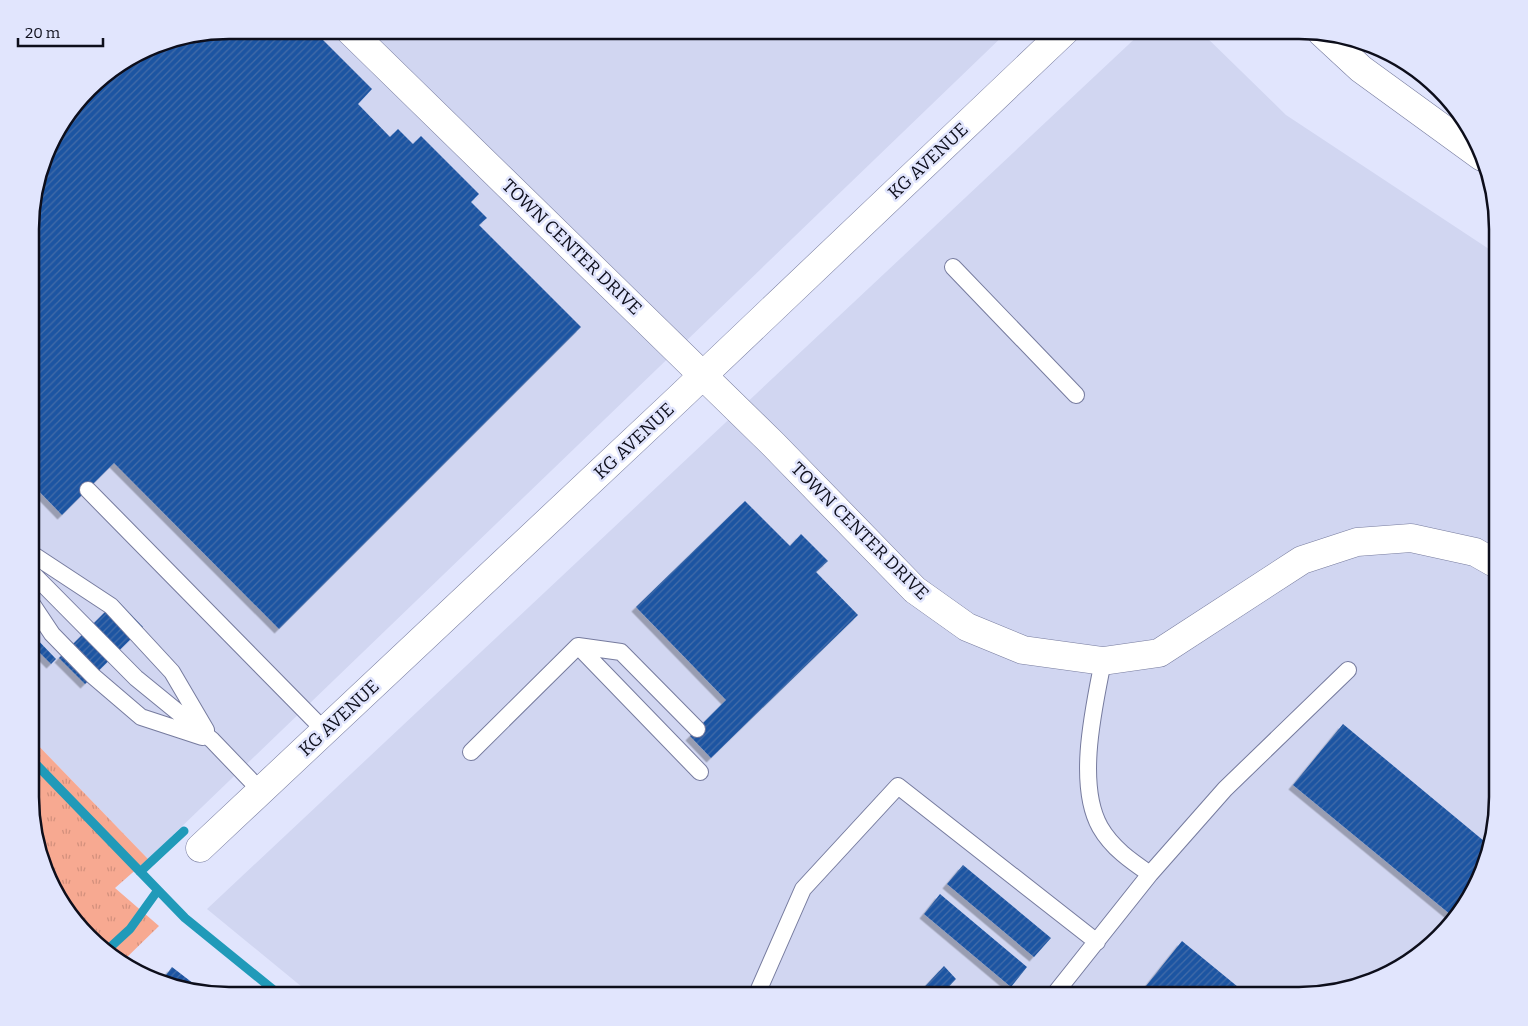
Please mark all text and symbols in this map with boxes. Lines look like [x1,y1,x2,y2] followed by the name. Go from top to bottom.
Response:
[18,15,102,47] scale bar
[25,24,61,42] text: 20 m
[883,118,973,204] street label: KG AVENUE
[498,175,646,319] street label: TOWN CENTER DRIVE
[589,398,679,484] street label: KG AVENUE
[787,458,933,604] street label: TOWN CENTER DRIVE
[294,675,384,761] street label: KG AVENUE

